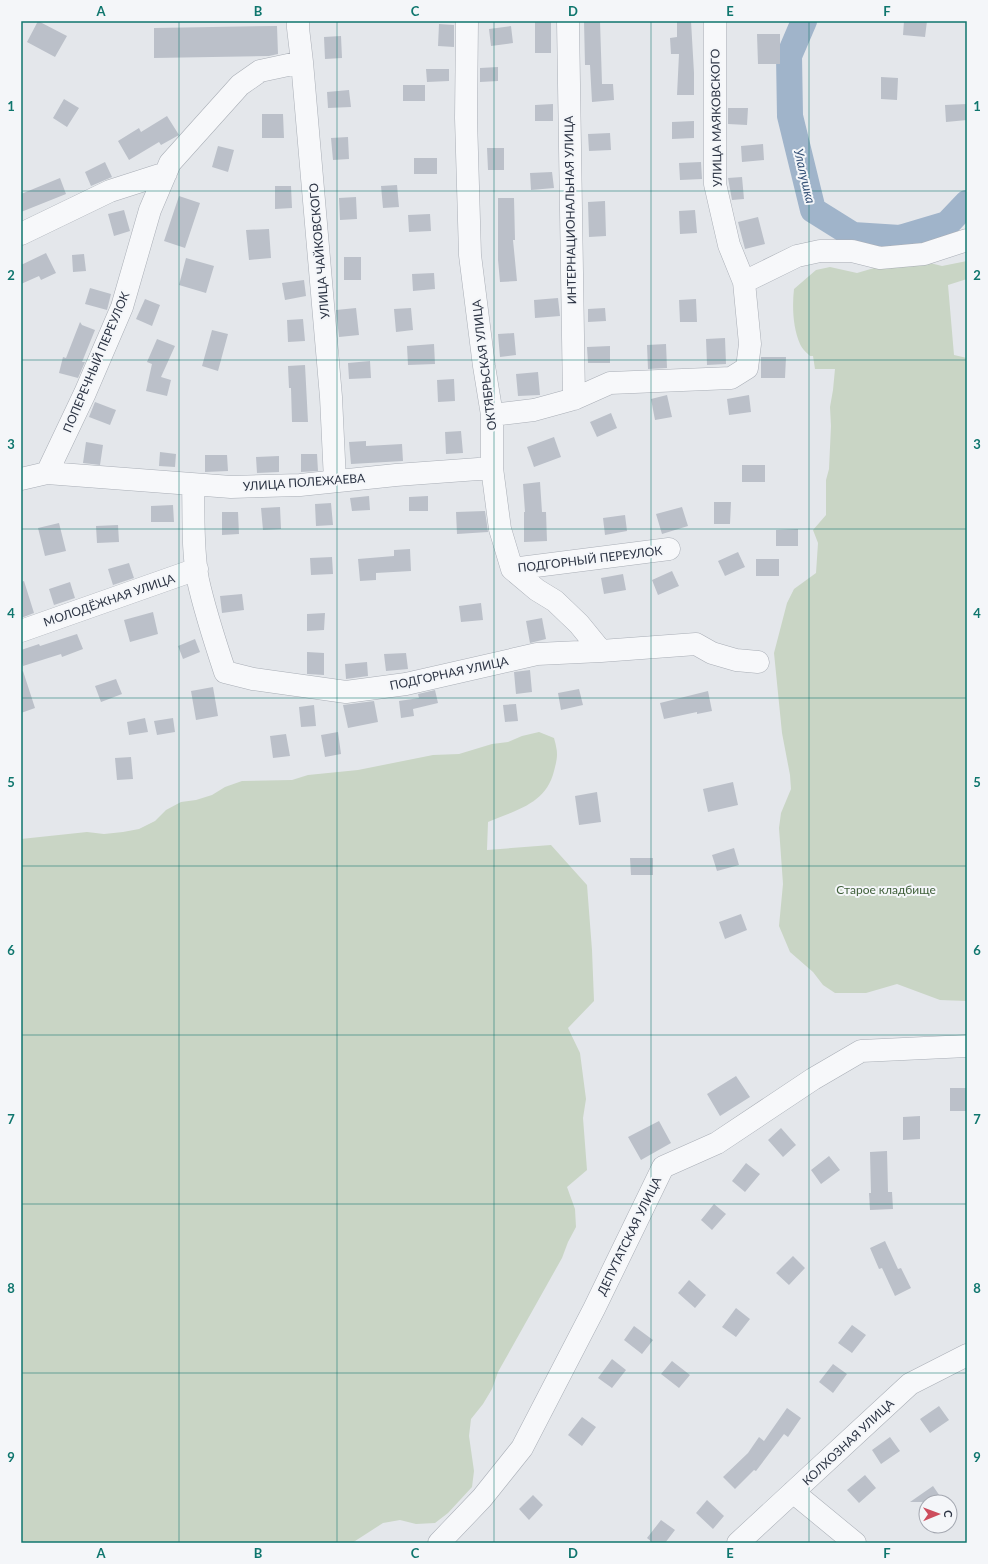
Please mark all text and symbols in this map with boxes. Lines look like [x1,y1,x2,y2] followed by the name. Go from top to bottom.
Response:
[95,3,106,19] text: A
[254,3,263,19] text: B
[411,3,420,19] text: C
[568,3,578,19] text: D
[726,3,734,19] text: E
[883,3,891,19] text: F
[707,48,725,187] street label: УЛИЦА МАЯКОВСКОГО
[7,98,15,114] text: 1
[973,98,981,114] text: 1
[561,115,579,305] street label: ИНТЕРНАЦИОНАЛЬНАЯ УЛИЦА
[791,147,819,205] water label: Улалушка
[306,182,332,320] street label: УЛИЦА ЧАЙКОВСКОГО
[7,267,15,283] text: 2
[973,267,981,283] text: 2
[60,289,132,435] street label: ПОПЕРЕЧНЫЙ ПЕРЕУЛОК
[468,298,499,431] street label: ОКТЯБРЬСКАЯ УЛИЦА
[7,436,15,452] text: 3
[973,436,981,452] text: 3
[242,470,366,494] street label: УЛИЦА ПОЛЕЖАЕВА
[517,543,663,575] street label: ПОДГОРНЫЙ ПЕРЕУЛОК
[41,570,177,630] street label: МОЛОДЁЖНАЯ УЛИЦА
[7,605,15,621] text: 4
[973,605,981,621] text: 4
[388,653,511,693] street label: ПОДГОРНАЯ УЛИЦА
[7,774,15,790] text: 5
[973,774,981,790] text: 5
[836,882,936,897] park label: Старое кладбище
[7,942,15,958] text: 6
[973,942,981,958] text: 6
[7,1111,15,1127] text: 7
[973,1111,981,1127] text: 7
[594,1173,665,1298] street label: ДЕПУТАТСКАЯ УЛИЦА
[7,1280,15,1296] text: 8
[973,1280,981,1296] text: 8
[799,1395,898,1488] street label: КОЛХОЗНАЯ УЛИЦА
[7,1449,15,1465] text: 9
[973,1449,981,1465] text: 9
[918,1494,958,1534] north arrow
[942,1510,955,1518] text: С
[95,1545,106,1561] text: A
[254,1545,263,1561] text: B
[411,1545,420,1561] text: C
[568,1545,578,1561] text: D
[726,1545,734,1561] text: E
[883,1545,891,1561] text: F

